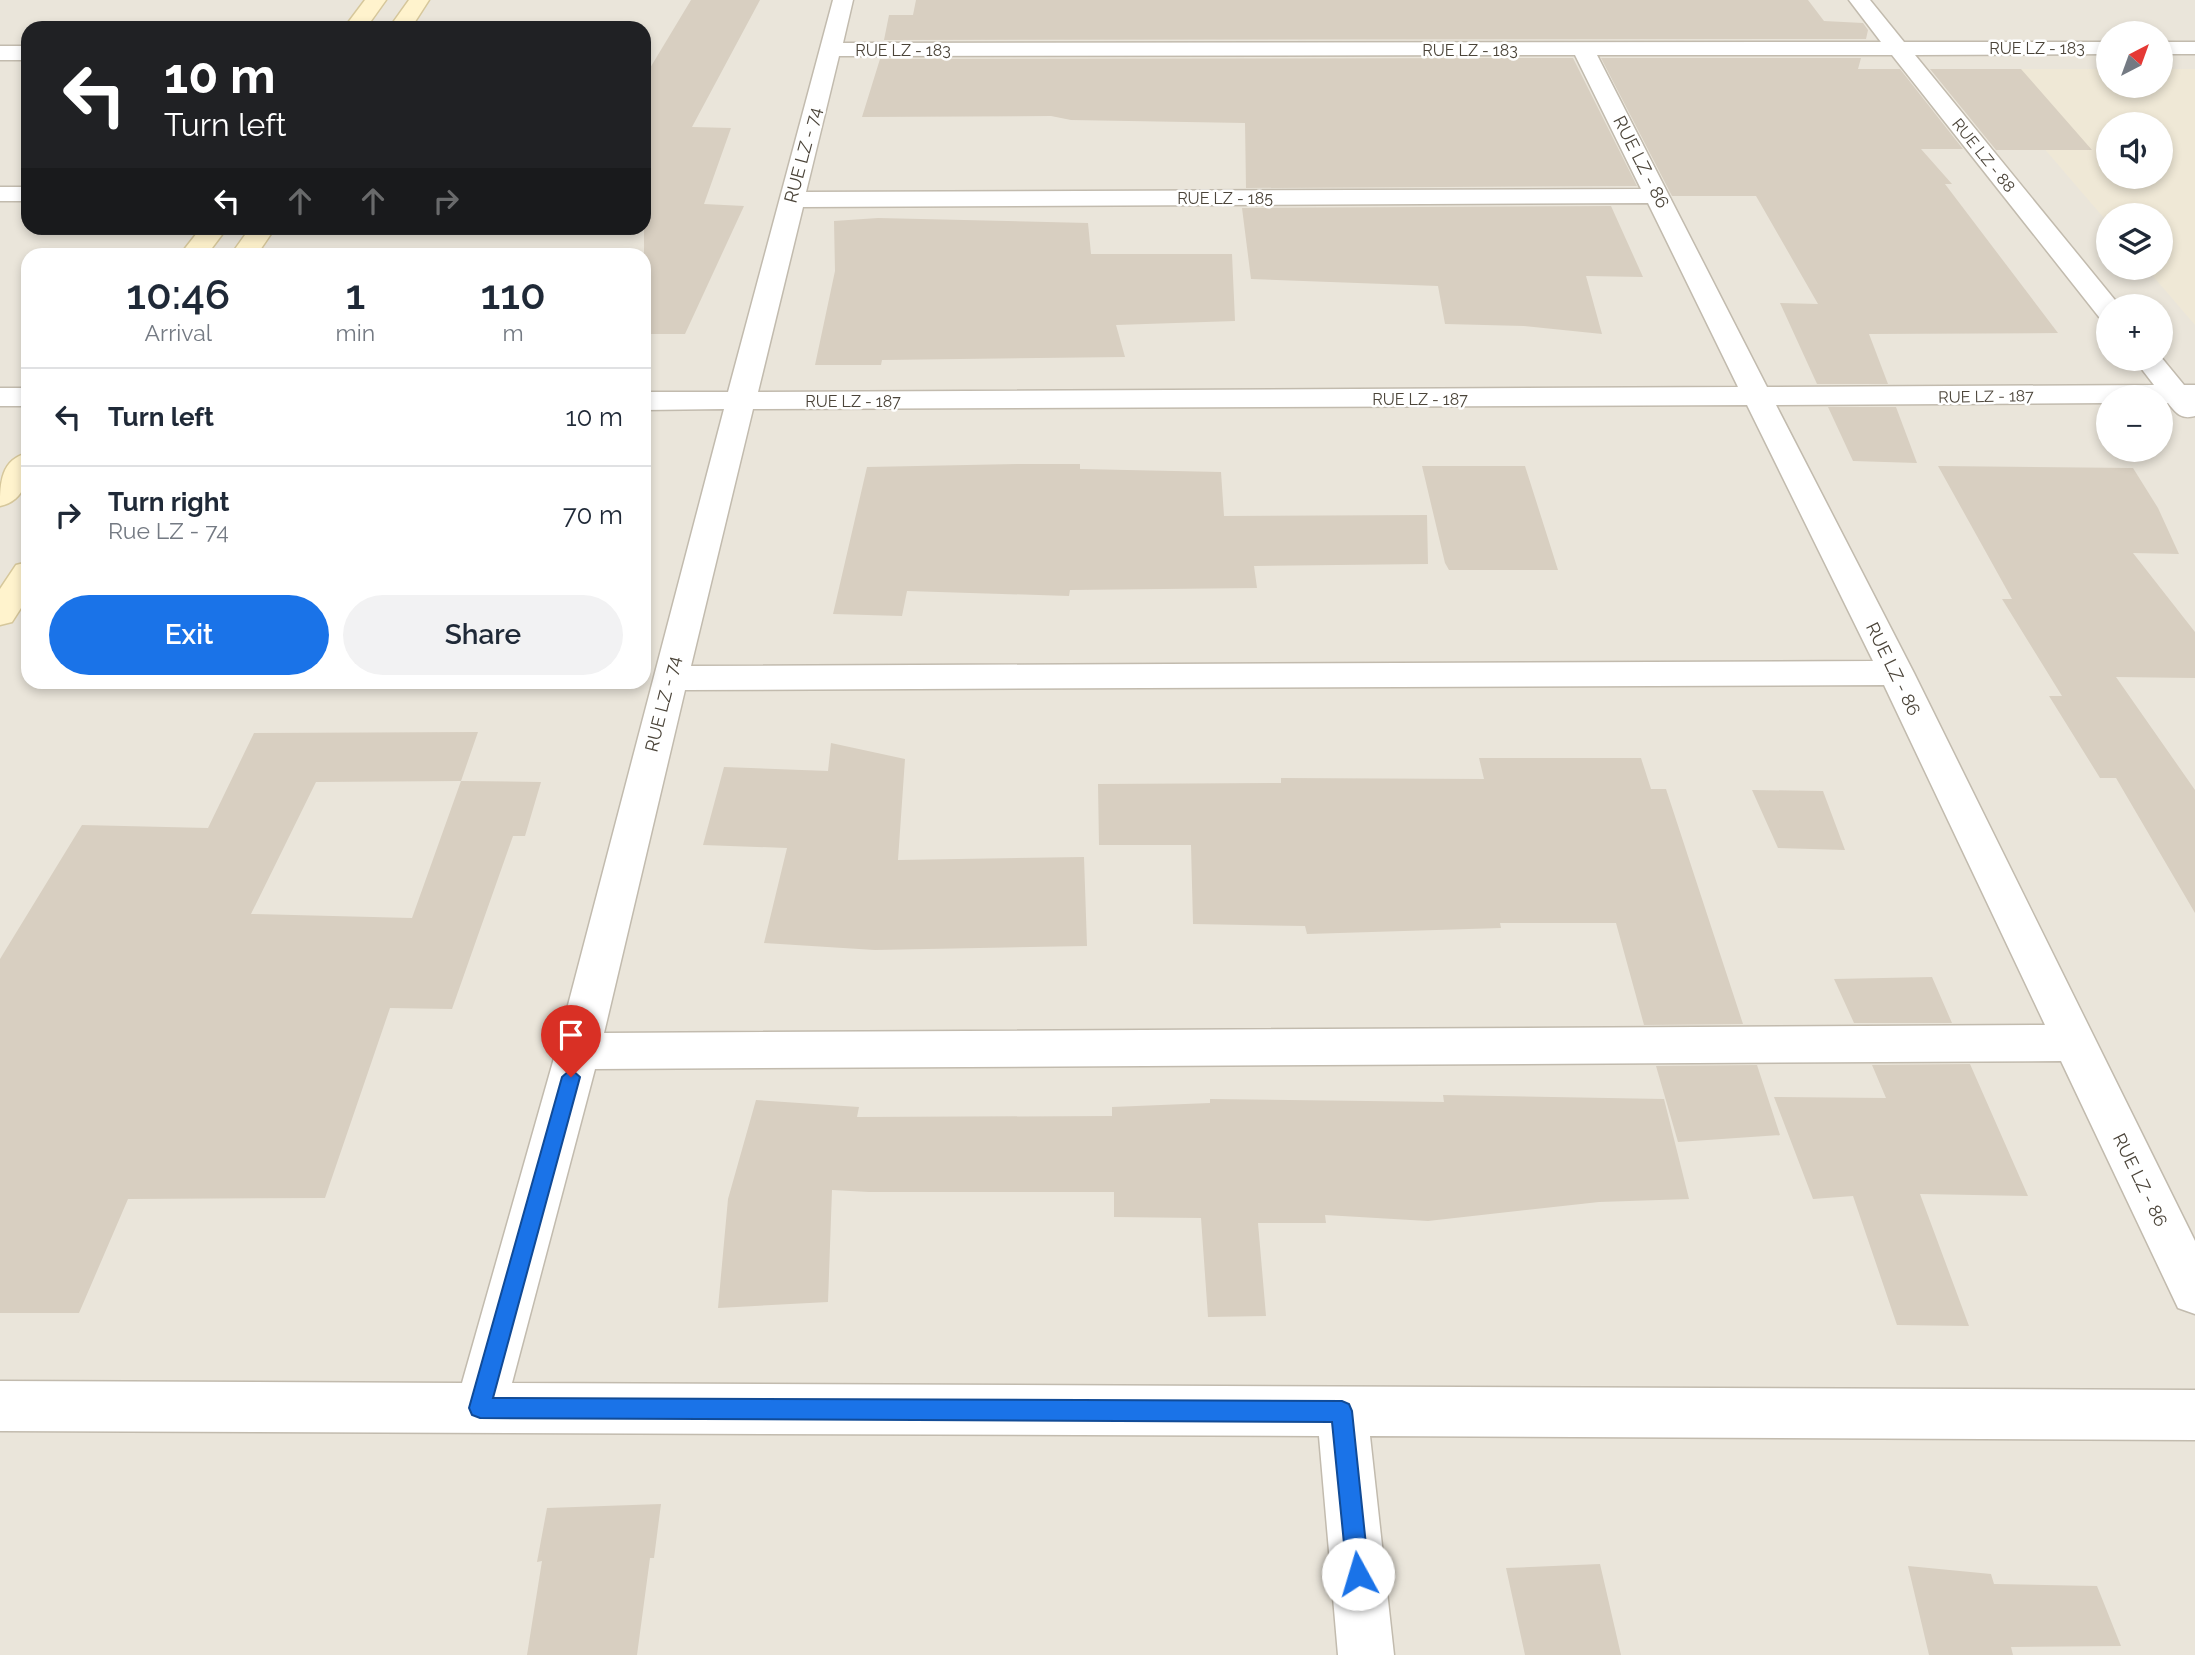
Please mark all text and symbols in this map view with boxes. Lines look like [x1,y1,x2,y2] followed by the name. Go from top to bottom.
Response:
[2096,21,2174,98] north arrow
[2096,21,2173,462] map controls
[1989,39,2085,58] street label: RUE LZ - 183
[855,41,951,60] street label: RUE LZ - 183
[1422,41,1518,60] street label: RUE LZ - 183
[164,47,276,104] text: 10 m
[49,49,140,140] icon: left
[780,105,825,205] street label: RUE LZ - 74
[164,106,286,143] text: Turn left
[1609,112,1674,212] street label: RUE LZ - 86
[2096,112,2173,189] button: sound
[1948,115,2019,196] street label: RUE LZ - 88
[208,182,246,220] icon: left
[281,182,319,220] icon: ahead
[354,182,392,220] icon: ahead
[427,182,465,220] icon: right
[1177,189,1273,208] street label: RUE LZ - 185
[2096,203,2173,280] button: layers
[126,270,230,319] text: 10:46
[345,270,365,319] text: 1
[480,270,546,319] text: 110
[2096,294,2173,371] button: +
[145,319,212,346] text: Arrival
[336,319,375,346] text: min
[503,319,524,346] text: m
[2096,385,2173,462] button: −
[1938,386,2034,407] street label: RUE LZ - 187
[1372,390,1468,409] street label: RUE LZ - 187
[805,392,901,411] street label: RUE LZ - 187
[49,398,87,436] icon: left
[108,402,214,432] text: Turn left
[565,402,623,432] text: 10 m
[108,487,229,517] text: Turn right
[49,496,87,534] icon: right
[563,500,623,530] text: 70 m
[108,517,229,544] text: Rue LZ - 74
[49,595,329,675] button: Exit
[343,595,623,675] button: Share
[1862,619,1925,719] street label: RUE LZ - 86
[640,654,685,754] street label: RUE LZ - 74
[541,1005,601,1077] pin
[552,1016,590,1054] icon: arrive
[2109,1130,2172,1230] street label: RUE LZ - 86
[1321,1537,1395,1611] position arrow

